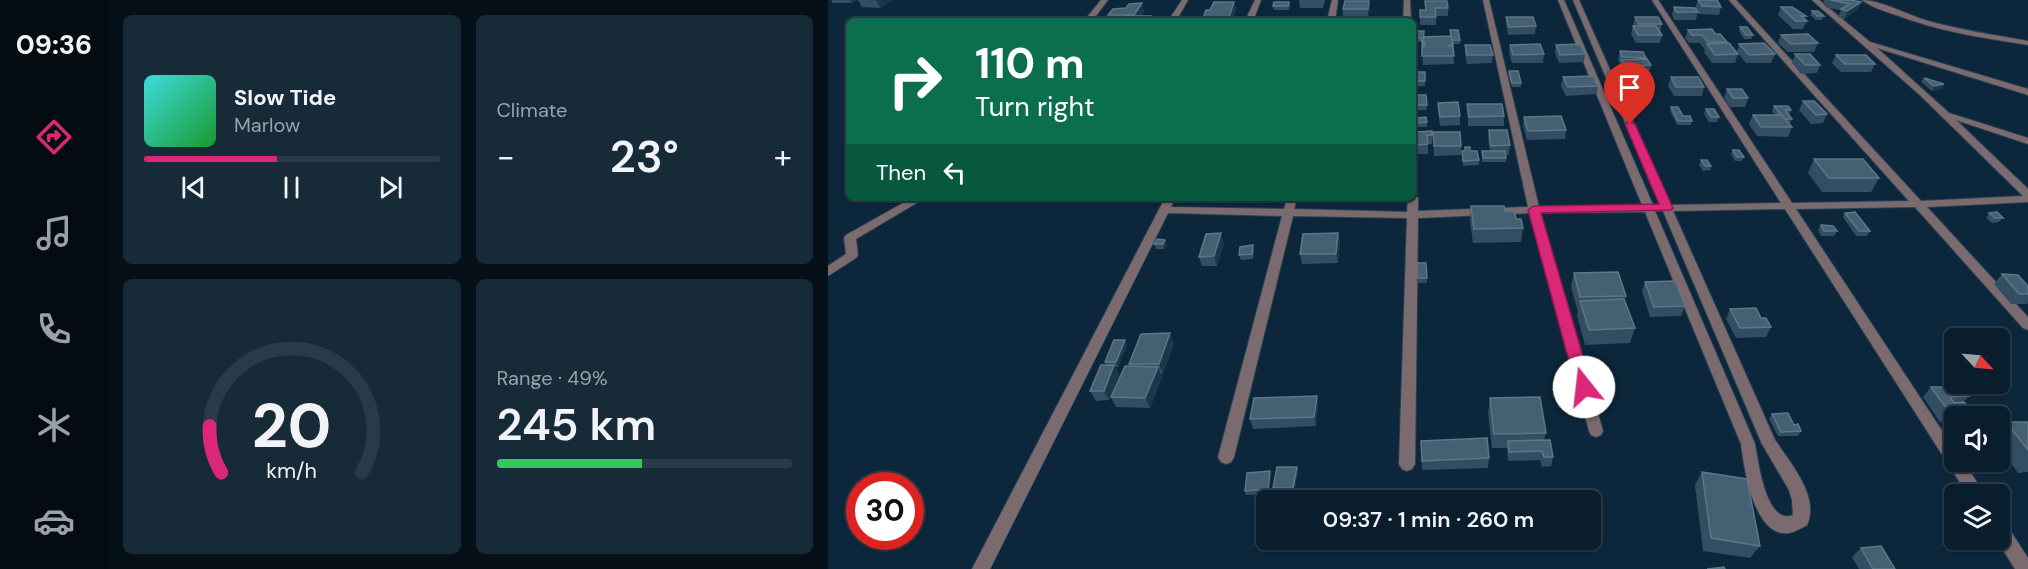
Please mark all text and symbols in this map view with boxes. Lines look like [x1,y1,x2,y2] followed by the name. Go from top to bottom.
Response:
[16,27,92,62] text: 09:36
[975,36,1085,91] text: 110 m
[876,42,954,120] icon: right
[1604,62,1655,124] pin
[1613,71,1646,104] icon: arrive
[234,83,336,112] text: Slow Tide
[975,89,1095,124] text: Turn right
[497,97,567,123] text: Climate
[234,112,300,138] text: Marlow
[33,116,75,158] icon: directions
[610,127,679,186] text: 23°
[497,135,515,178] text: −
[774,135,792,178] text: +
[938,156,971,189] icon: left
[876,158,926,187] text: Then
[177,171,210,204] icon: previous
[275,171,308,204] icon: pause
[374,171,407,204] icon: next
[33,212,75,254] icon: music
[33,308,75,350] icon: phone
[1944,328,2010,394] north arrow
[1944,328,2010,550] map controls
[1552,355,1616,419] position arrow
[497,365,608,391] text: Range · 49%
[252,385,332,466] text: 20
[497,395,656,454] text: 245 km
[33,404,75,446] icon: climate
[1944,406,2010,472] button: sound
[266,458,317,486] text: km/h
[846,472,924,550] speed limit sign: 30
[1944,484,2010,550] button: layers
[33,500,75,542] icon: car
[1323,505,1534,534] text: 09:37 · 1 min · 260 m

